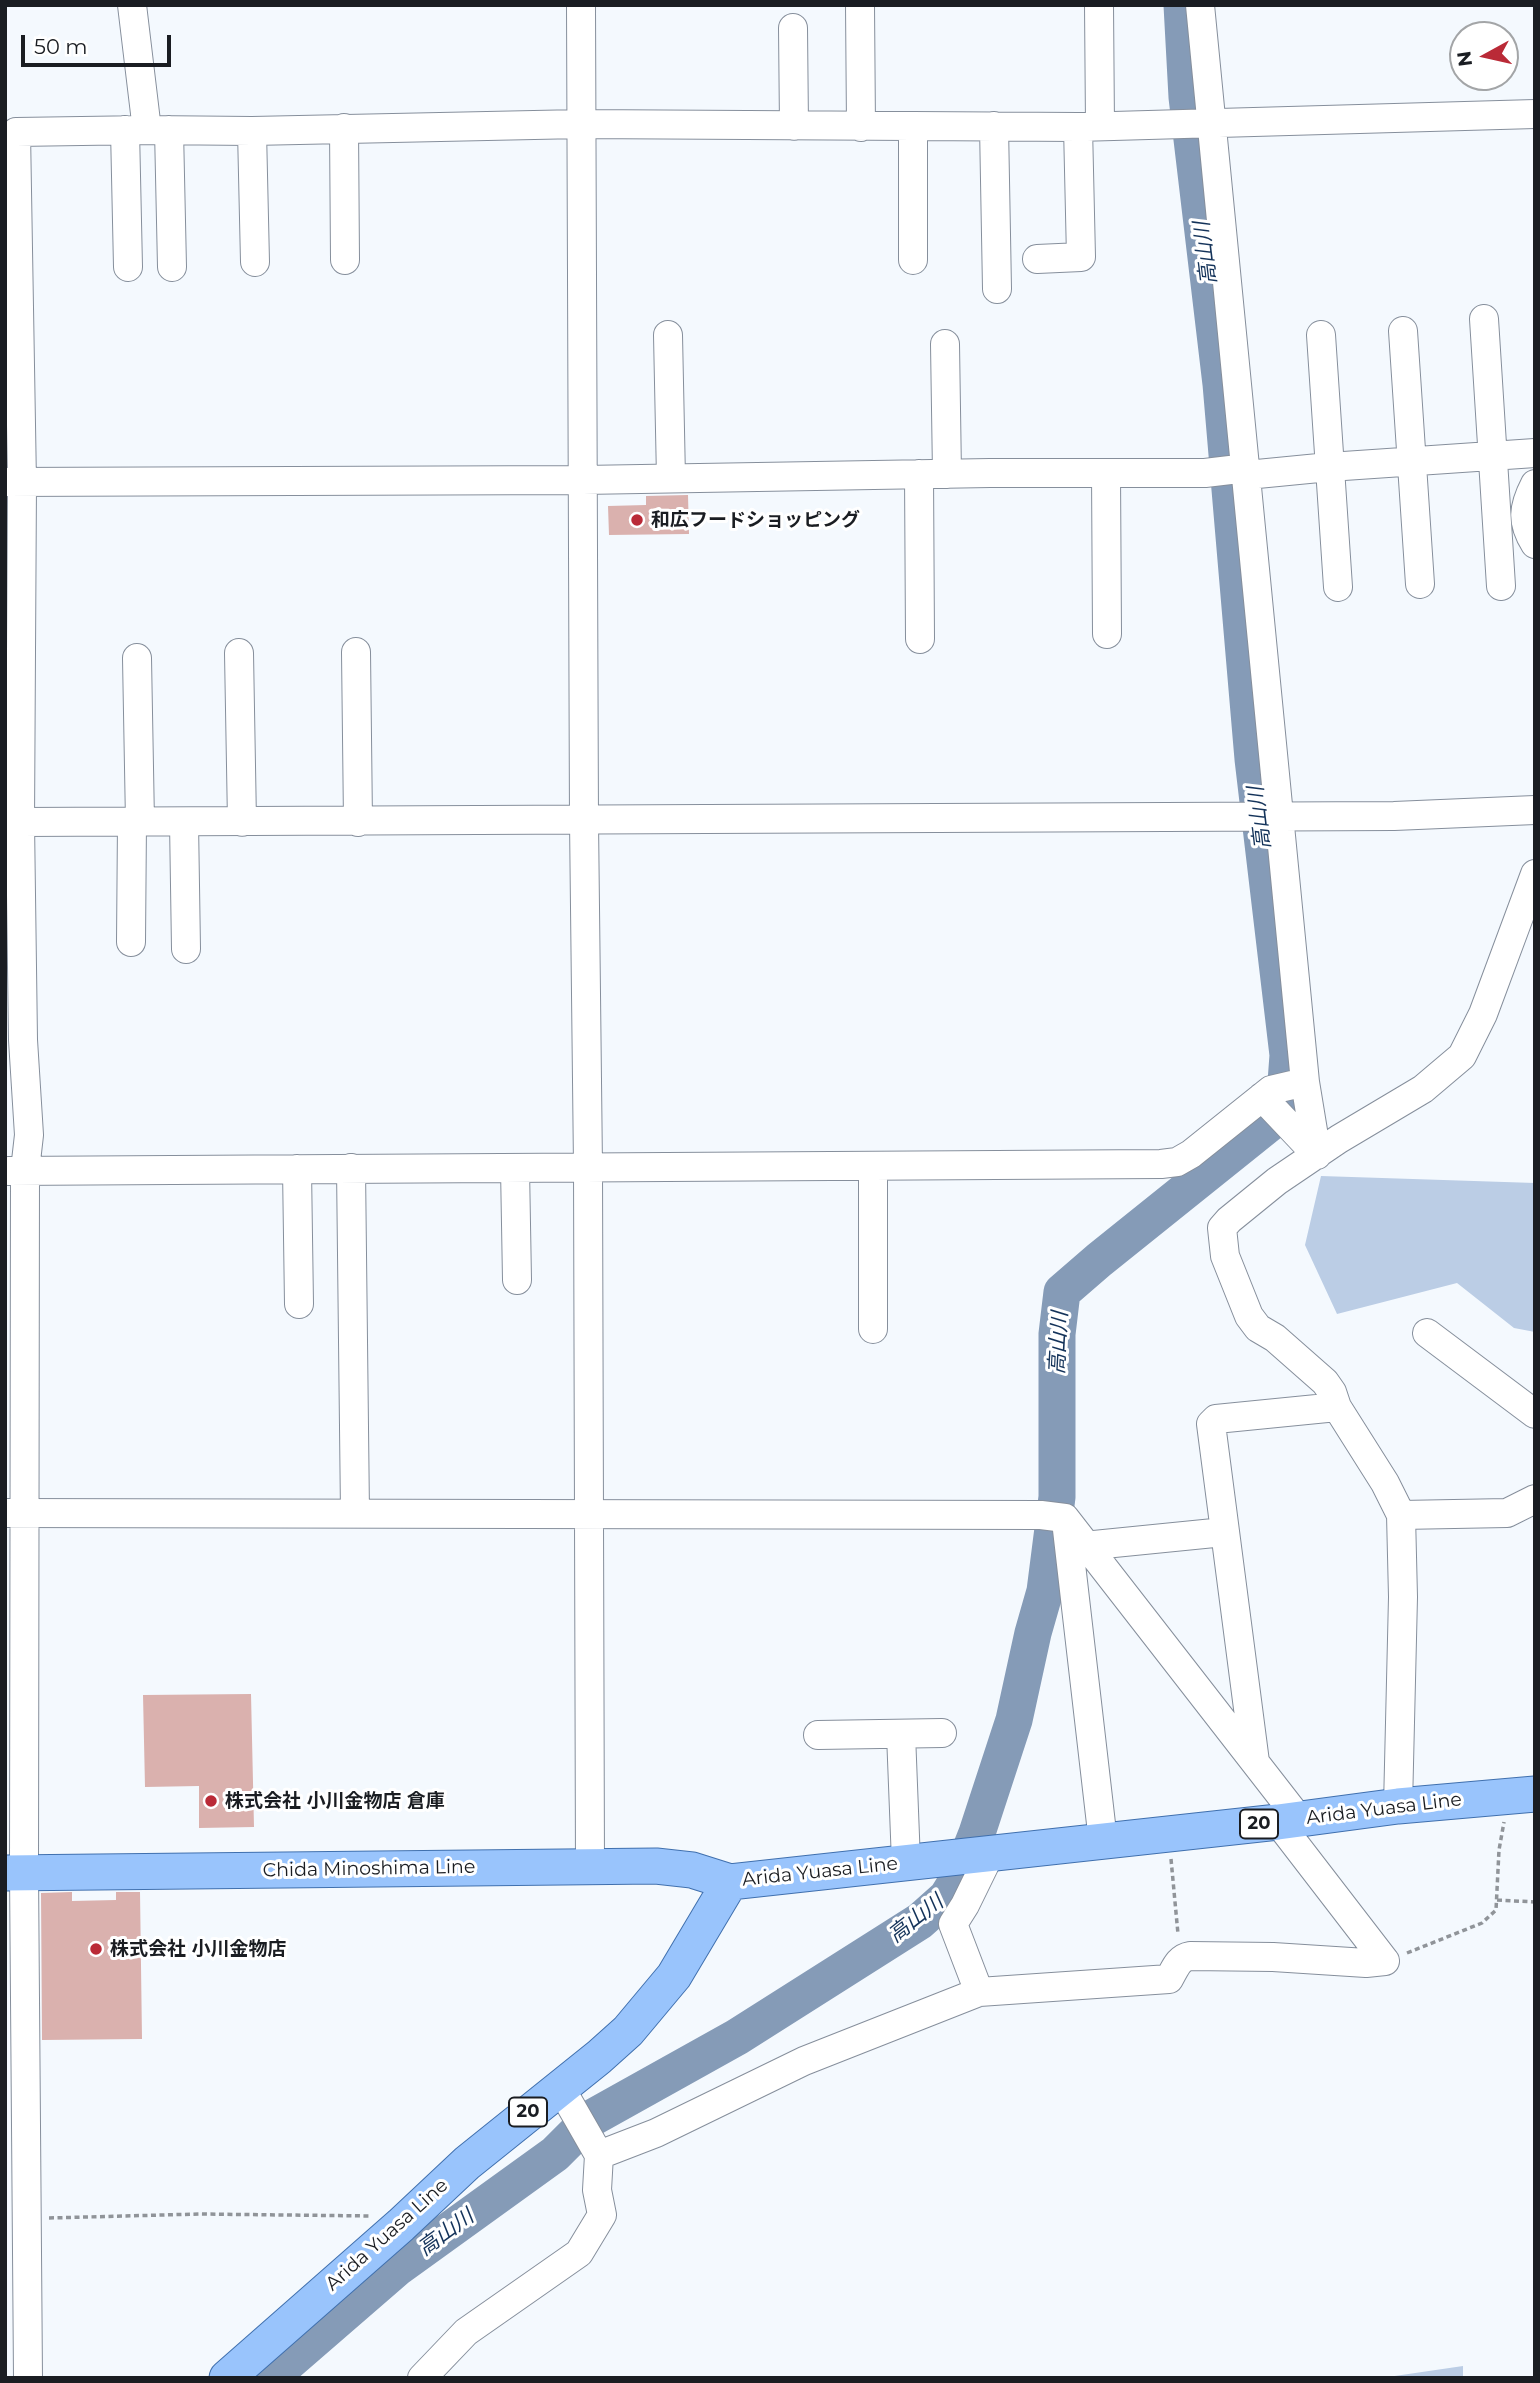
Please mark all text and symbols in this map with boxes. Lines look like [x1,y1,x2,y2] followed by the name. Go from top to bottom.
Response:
[24,21,175,65] scale bar
[1449,21,1519,91] north arrow
[34,34,88,59] text: 50 m
[1452,50,1477,68] text: N
[1190,220,1222,286] water label: 高山川
[651,509,860,531] place label: 和広フードショッピング
[629,512,645,528] marker: 和広フードショッピング
[1244,785,1276,851] water label: 高山川
[1045,1311,1073,1375] water label: 高山川
[1305,1788,1463,1830] street label: Arida Yuasa Line
[225,1790,445,1812] place label: 株式会社 小川金物店 倉庫
[203,1793,219,1809] marker: 株式会社 小川金物店 倉庫
[1240,1810,1278,1838] road number: 20
[741,1852,899,1892] street label: Arida Yuasa Line
[262,1856,476,1882] street label: Chida Minoshima Line
[883,1890,949,1948] water label: 高山川
[110,1938,286,1960] place label: 株式会社 小川金物店
[88,1941,104,1957] marker: 株式会社 小川金物店
[509,2098,547,2126] road number: 20
[321,2174,453,2296] street label: Arida Yuasa Line
[413,2204,479,2262] water label: 高山川

